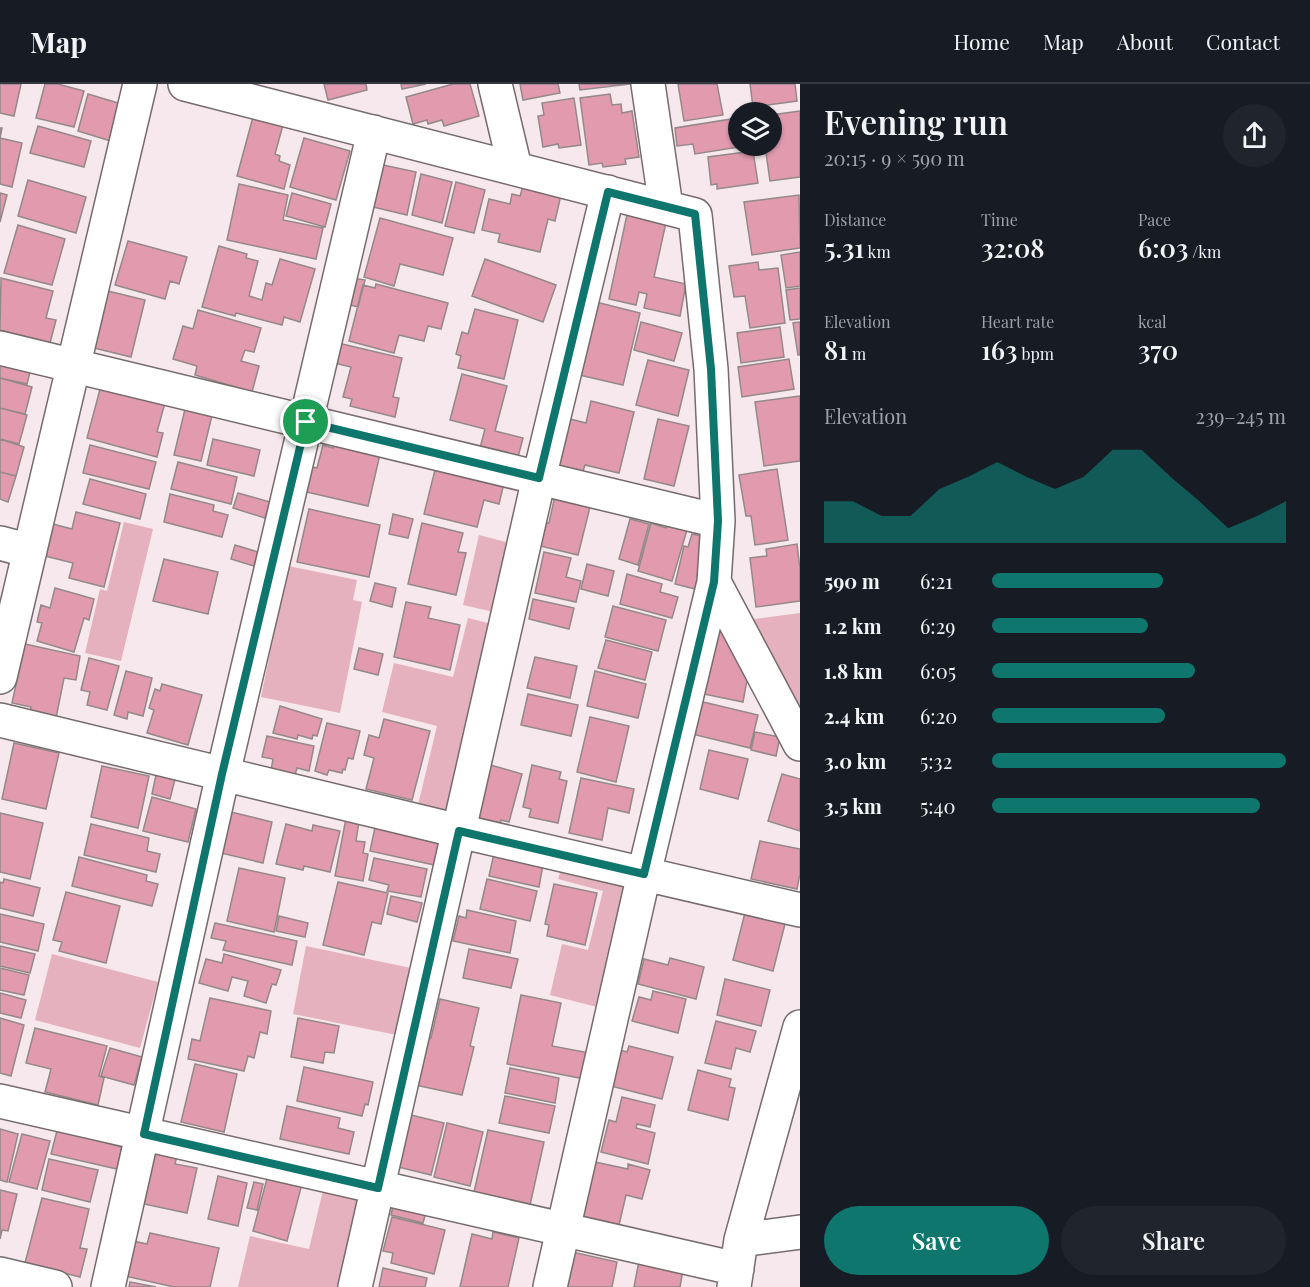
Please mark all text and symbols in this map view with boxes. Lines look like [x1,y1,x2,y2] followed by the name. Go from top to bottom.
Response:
[30,23,87,60] text: Map
[954,27,1010,55] text: Home
[1043,27,1084,55] text: Map
[1117,27,1173,55] text: About
[1206,27,1280,55] text: Contact
[824,99,1008,143] text: Evening run
[728,102,782,156] map controls
[728,102,782,156] button: layers
[1223,104,1286,167] button: share
[824,144,965,171] text: 20:15 · 9 × 590 m
[824,209,886,230] text: Distance
[981,209,1018,230] text: Time
[1138,209,1171,230] text: Pace
[824,230,864,265] text: 5.31
[981,230,1045,265] text: 32:08
[1138,230,1188,265] text: 6:03
[864,241,891,262] text: km
[1188,241,1221,262] text: /km
[824,311,891,332] text: Elevation
[981,311,1054,332] text: Heart rate
[1138,311,1167,332] text: kcal
[824,332,848,367] text: 81
[981,332,1017,367] text: 163
[1138,332,1178,367] text: 370
[848,343,866,364] text: m
[1017,343,1054,364] text: bpm
[280,396,331,447] pin
[824,402,907,429] text: Elevation
[1196,402,1286,429] text: 239–245 m
[289,405,322,438] icon: arrive
[824,567,880,594] text: 590 m
[920,567,953,594] text: 6:21
[824,612,882,639] text: 1.2 km
[920,612,955,639] text: 6:29
[824,657,883,684] text: 1.8 km
[920,657,956,684] text: 6:05
[824,702,884,729] text: 2.4 km
[920,702,957,729] text: 6:20
[824,747,886,774] text: 3.0 km
[920,747,952,774] text: 5:32
[824,792,882,819] text: 3.5 km
[920,792,956,819] text: 5:40
[824,1206,1049,1275] button: Save
[1061,1206,1286,1275] button: Share

